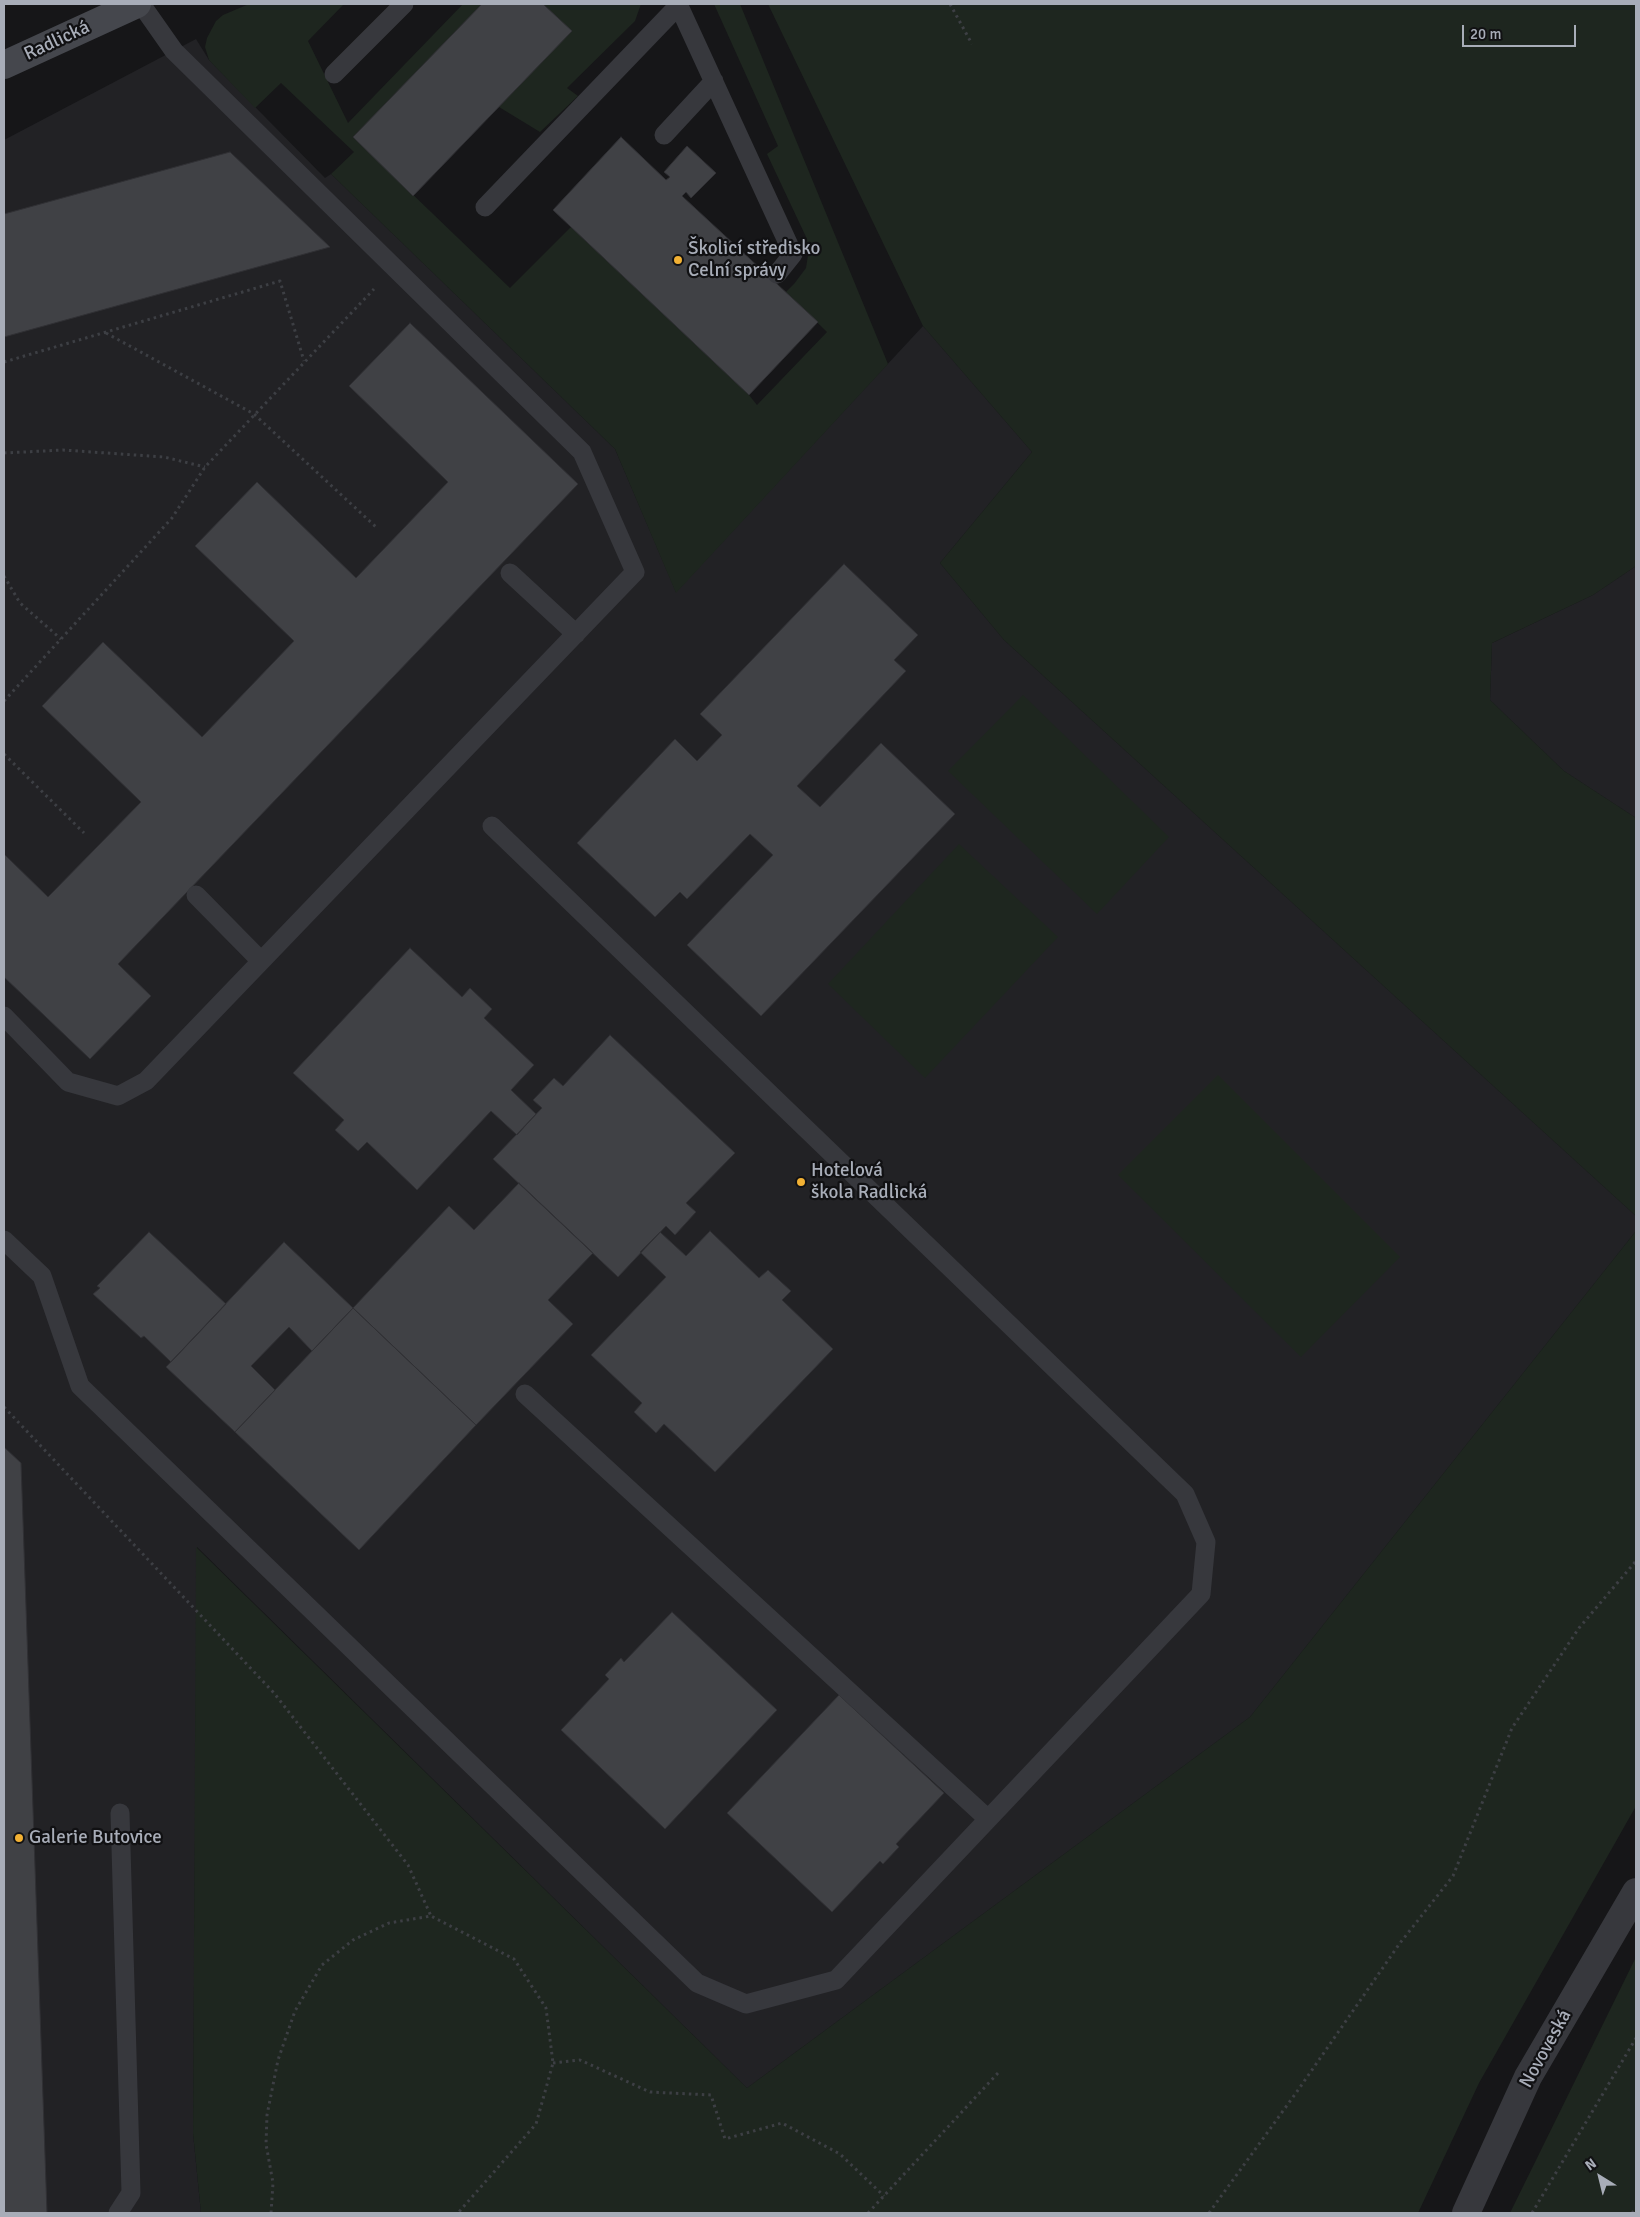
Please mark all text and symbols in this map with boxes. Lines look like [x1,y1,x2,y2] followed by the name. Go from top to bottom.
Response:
[1465,15,1579,47] scale bar
[21,16,93,66] street label: Radlická
[1470,25,1501,43] text: 20 m
[688,238,820,282] place label: Školicí středisko Celní správy
[672,254,684,266] marker: Školicí středisko Celní správy
[811,1160,927,1204] place label: Hotelová škola Radlická
[795,1176,807,1188] marker: Hotelová škola Radlická
[29,1827,162,1849] place label: Galerie Butovice
[13,1832,25,1844] marker: Galerie Butovice
[1515,2006,1577,2092] street label: Novoveská
[1575,2152,1625,2202] north arrow
[1582,2155,1600,2174] text: N

